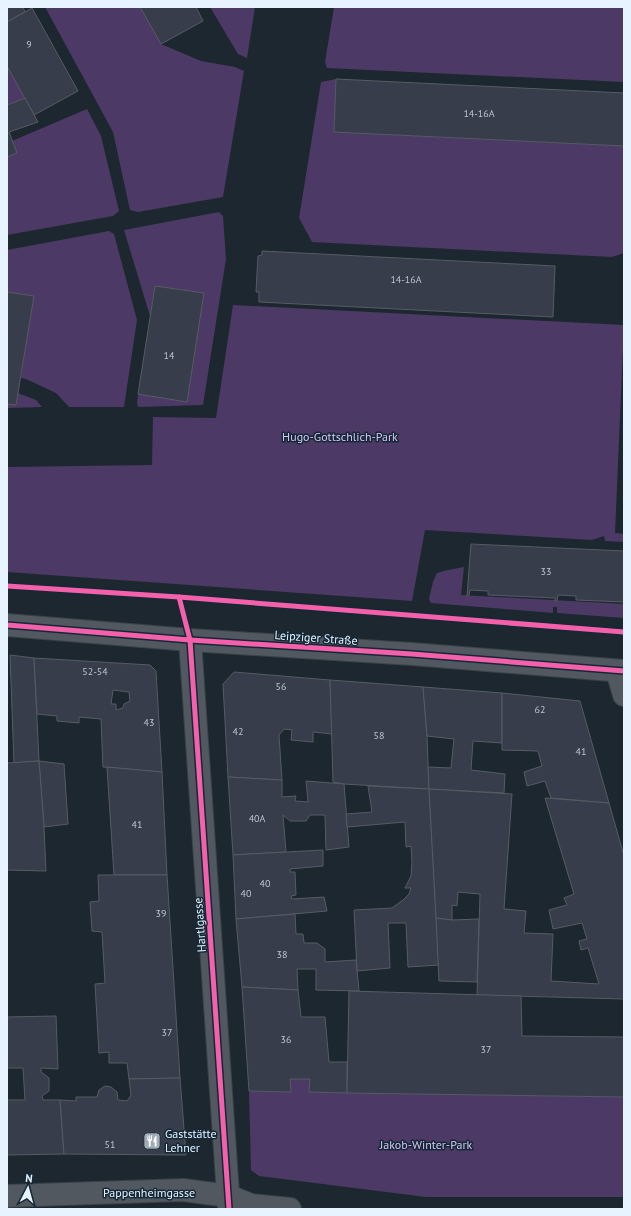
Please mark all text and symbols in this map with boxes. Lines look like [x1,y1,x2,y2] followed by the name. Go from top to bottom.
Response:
[26,38,32,51] house number: 9
[463,107,495,120] house number: 14-16A
[390,273,422,286] house number: 14-16A
[164,349,175,362] house number: 14
[282,429,398,444] park label: Hugo-Gottschlich-Park
[541,565,551,578] house number: 33
[274,627,358,648] street label: Leipziger Straße
[82,665,108,678] house number: 52-54
[276,680,286,693] house number: 56
[535,703,545,716] house number: 62
[144,716,154,729] house number: 43
[233,725,243,738] house number: 42
[374,729,384,742] house number: 58
[576,745,586,758] house number: 41
[249,812,266,825] house number: 40A
[132,818,142,831] house number: 41
[260,877,271,890] house number: 40
[241,887,252,900] house number: 40
[190,897,209,953] street label: Hartlgasse
[156,907,166,920] house number: 39
[277,948,287,961] house number: 38
[162,1026,172,1039] house number: 37
[281,1033,291,1046] house number: 36
[481,1043,491,1056] house number: 37
[165,1126,217,1155] place label: Gaststätte Lehner
[142,1131,162,1151] restaurant icon: Gaststätte Lehner
[379,1137,472,1152] park label: Jakob-Winter-Park
[105,1138,115,1151] house number: 51
[8,1168,48,1208] north arrow
[25,1171,33,1185] text: N
[103,1185,195,1200] street label: Pappenheimgasse

